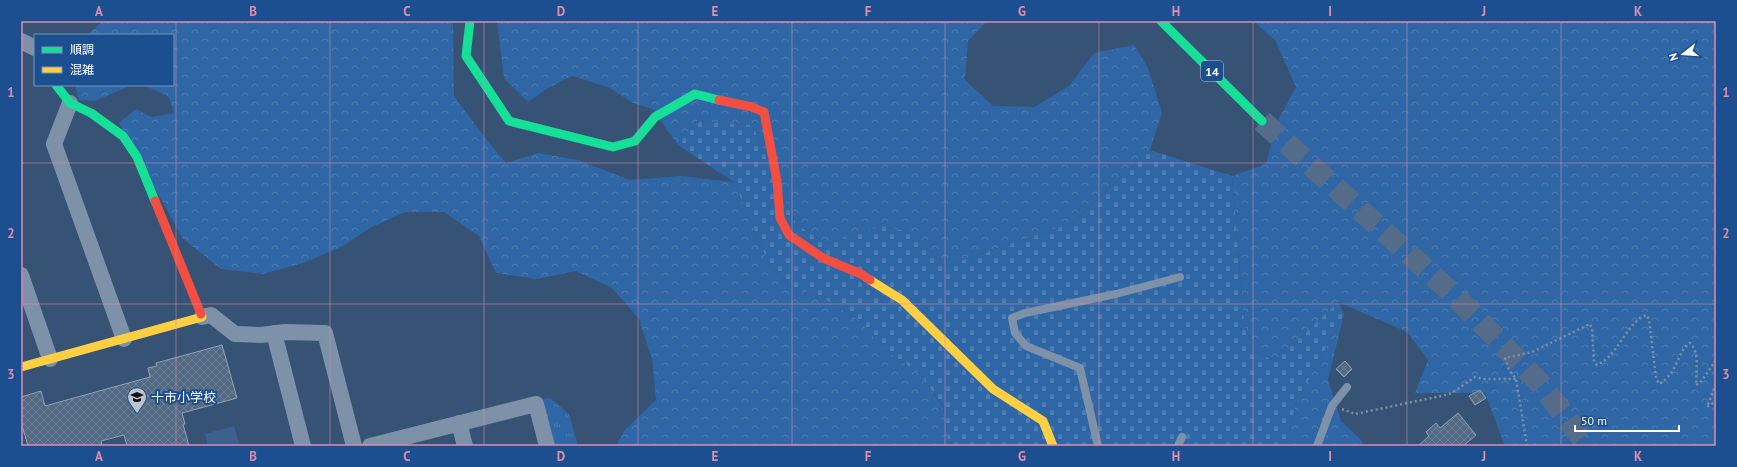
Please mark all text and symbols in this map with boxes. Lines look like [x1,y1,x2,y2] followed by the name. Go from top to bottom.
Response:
[95,3,103,20] text: A
[249,3,257,20] text: B
[403,3,411,20] text: C
[557,3,565,20] text: D
[712,3,719,20] text: E
[865,3,872,20] text: F
[1018,3,1026,20] text: G
[1172,3,1180,20] text: H
[1328,3,1332,20] text: I
[1481,3,1486,20] text: J
[1634,3,1642,20] text: K
[34,34,174,86] legend
[1663,34,1703,74] north arrow
[70,42,94,57] text: 順調
[1666,51,1681,62] text: N
[1201,61,1223,81] road number: 14
[70,62,94,77] text: 混雑
[7,84,15,101] text: 1
[1722,84,1730,101] text: 1
[7,225,15,242] text: 2
[1722,225,1730,242] text: 2
[7,366,15,383] text: 3
[1722,366,1730,383] text: 3
[126,386,148,414] school or university icon: 十市小学校
[151,389,216,406] place label: 十市小学校
[1575,407,1679,433] scale bar
[1581,413,1607,428] text: 50 m
[95,448,103,465] text: A
[249,448,257,465] text: B
[403,448,411,465] text: C
[557,448,565,465] text: D
[712,448,719,465] text: E
[865,448,872,465] text: F
[1018,448,1026,465] text: G
[1172,448,1180,465] text: H
[1328,448,1332,465] text: I
[1481,448,1486,465] text: J
[1634,448,1642,465] text: K

